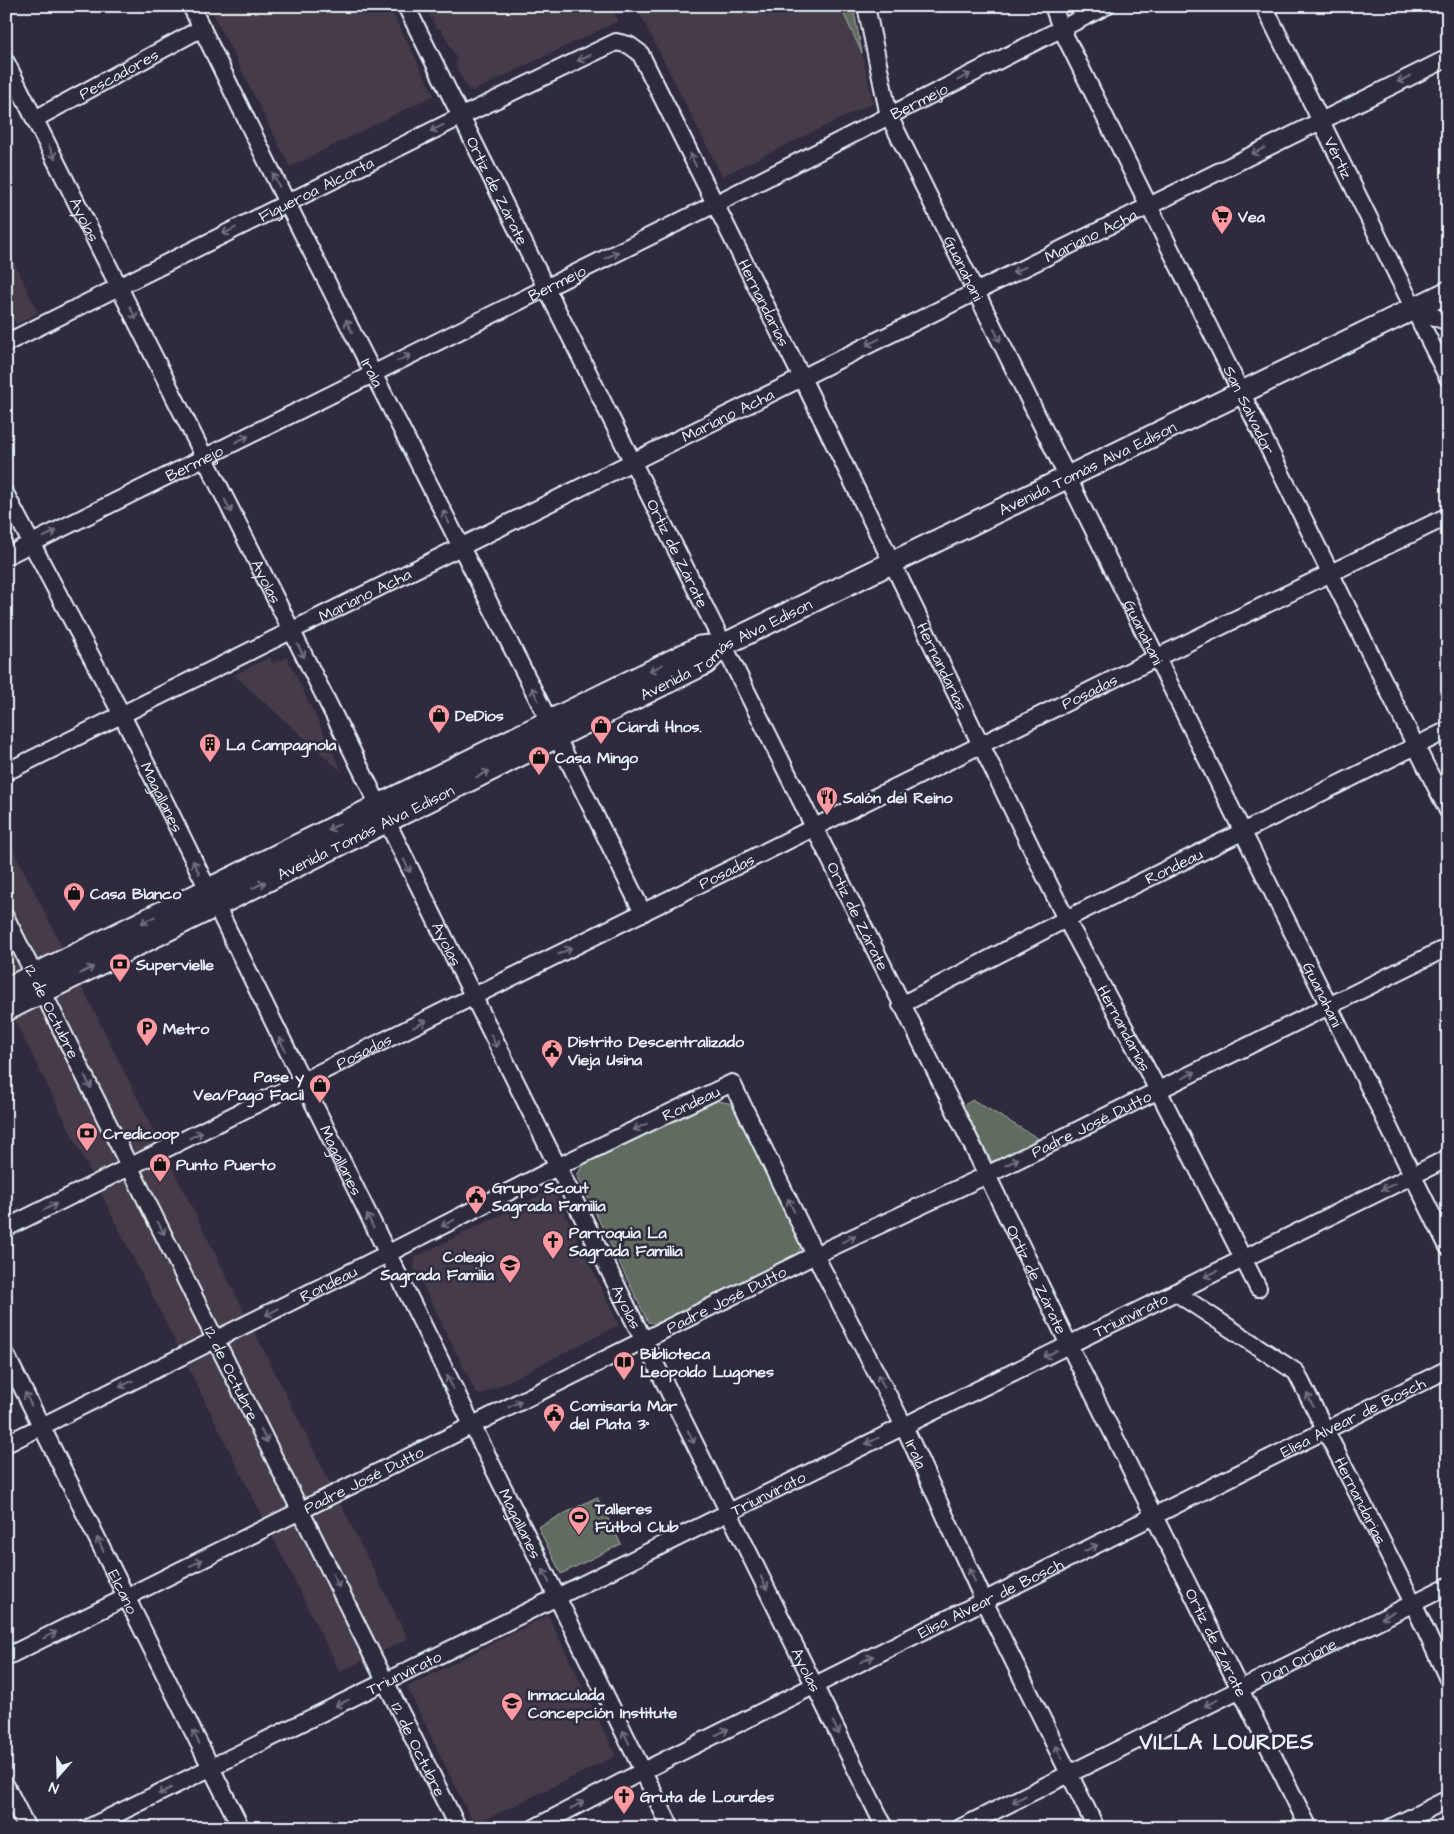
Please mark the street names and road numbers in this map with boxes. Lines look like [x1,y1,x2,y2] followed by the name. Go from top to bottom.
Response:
[75,44,163,105] street label: Pescadores
[887,78,952,125] street label: Bermejo
[460,133,533,249] street label: Ortiz de Zárate
[1318,133,1358,183] street label: Vértiz
[255,152,378,228] street label: Figueroa Alcorta
[64,194,104,246] street label: Ayolas
[1041,204,1141,268] street label: Mariano Acha
[938,232,989,305] street label: Guanahani
[732,256,795,350] street label: Hernandarias
[525,260,590,307] street label: Bermejo
[355,354,388,391] street label: Irala
[1217,362,1280,458] street label: San Salvador
[678,384,778,448] street label: Mariano Acha
[995,416,1180,521] street label: Avenida Tomás Alva Edison
[162,440,227,487] street label: Bermejo
[641,495,713,612] street label: Ortiz de Zárate
[246,556,286,607] street label: Ayolas
[315,563,415,628] street label: Mariano Acha
[636,593,816,706] street label: Avenida Tomás Alva Edison
[1118,596,1169,669] street label: Guanahani
[911,619,972,714] street label: Hernandarias
[1058,669,1121,715] street label: Posadas
[135,759,188,836] street label: Magallanes
[273,780,458,886] street label: Avenida Tomás Alva Edison
[1141,843,1206,890] street label: Rondeau
[695,849,758,895] street label: Posadas
[821,858,894,975] street label: Ortiz de Zárate
[426,918,467,970] street label: Ayolas
[1297,958,1348,1031] street label: Guanahani
[19,961,84,1063] street label: 12 de Octubre
[1092,981,1156,1075] street label: Hernandarias
[332,1029,396,1075] street label: Posadas
[659,1081,724,1127] street label: Rondeau
[1028,1086,1155,1163] street label: Padre José Dutto
[314,1122,367,1199] street label: Magallanes
[1001,1221,1072,1338] street label: Ortiz de Zárate
[296,1261,361,1308] street label: Rondeau
[663,1261,790,1339] street label: Padre José Dutto
[606,1281,646,1333] street label: Ayolas
[1090,1288,1172,1343] street label: Triunvirato
[198,1322,264,1425] street label: 12 de Octubre
[1277,1372,1429,1463] street label: Elisa Alvear de Bosch
[899,1436,932,1472] street label: Irala
[300,1441,428,1519] street label: Padre José Dutto
[1329,1453,1391,1548] street label: Hernandarias
[727,1466,809,1522] street label: Triunvirato
[493,1485,546,1563] street label: Magallanes
[914,1553,1067,1644] street label: Elisa Alvear de Bosch
[102,1566,143,1618] street label: Elcano
[1179,1585,1252,1701] street label: Ortiz de Zárate
[1258,1633,1341,1689] street label: Don Orione
[786,1644,826,1696] street label: Ayolas
[363,1646,445,1701] street label: Triunvirato
[385,1699,451,1801] street label: 12 de Octubre

